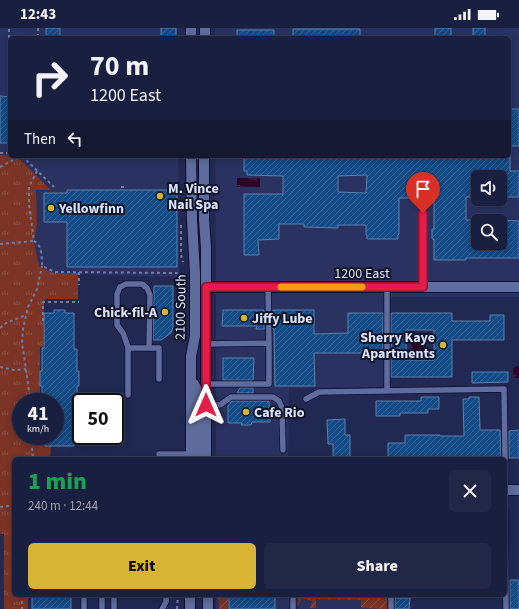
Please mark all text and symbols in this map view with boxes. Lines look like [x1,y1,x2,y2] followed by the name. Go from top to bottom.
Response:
[20,4,56,25] text: 12:43
[90,46,149,86] text: 70 m
[24,52,76,104] icon: right
[90,83,161,108] text: 1200 East
[64,128,86,150] icon: left
[24,129,56,150] text: Then
[471,170,507,250] map controls
[471,170,507,206] button: sound
[406,172,440,213] pin
[412,178,434,200] icon: arrive
[168,179,219,215] place label: M. Vince Nail Spa
[155,191,165,201] marker: M. Vince Nail Spa
[58,199,124,219] place label: Yellowfinn
[46,203,56,213] marker: Yellowfinn
[471,214,507,250] button: search
[334,264,390,284] street label: 1200 East
[170,274,192,340] street label: 2100 South
[94,303,158,323] place label: Chick-fil-A
[160,307,170,317] marker: Chick-fil-A
[252,309,313,329] place label: Jiffy Lube
[239,313,249,323] marker: Jiffy Lube
[360,328,435,364] place label: Sherry Kaye Apartments
[438,340,448,350] marker: Sherry Kaye Apartments
[185,384,227,426] position arrow
[72,393,124,445] speed limit sign: 50
[27,400,49,428] text: 41
[254,403,305,423] place label: Cafe Rio
[241,407,251,417] marker: Cafe Rio
[27,422,49,436] text: km/h
[28,464,87,499] text: 1 min
[449,470,491,512] button: close
[28,497,98,515] text: 240 m · 12:44
[28,543,256,589] button: Exit
[264,543,491,589] button: Share

